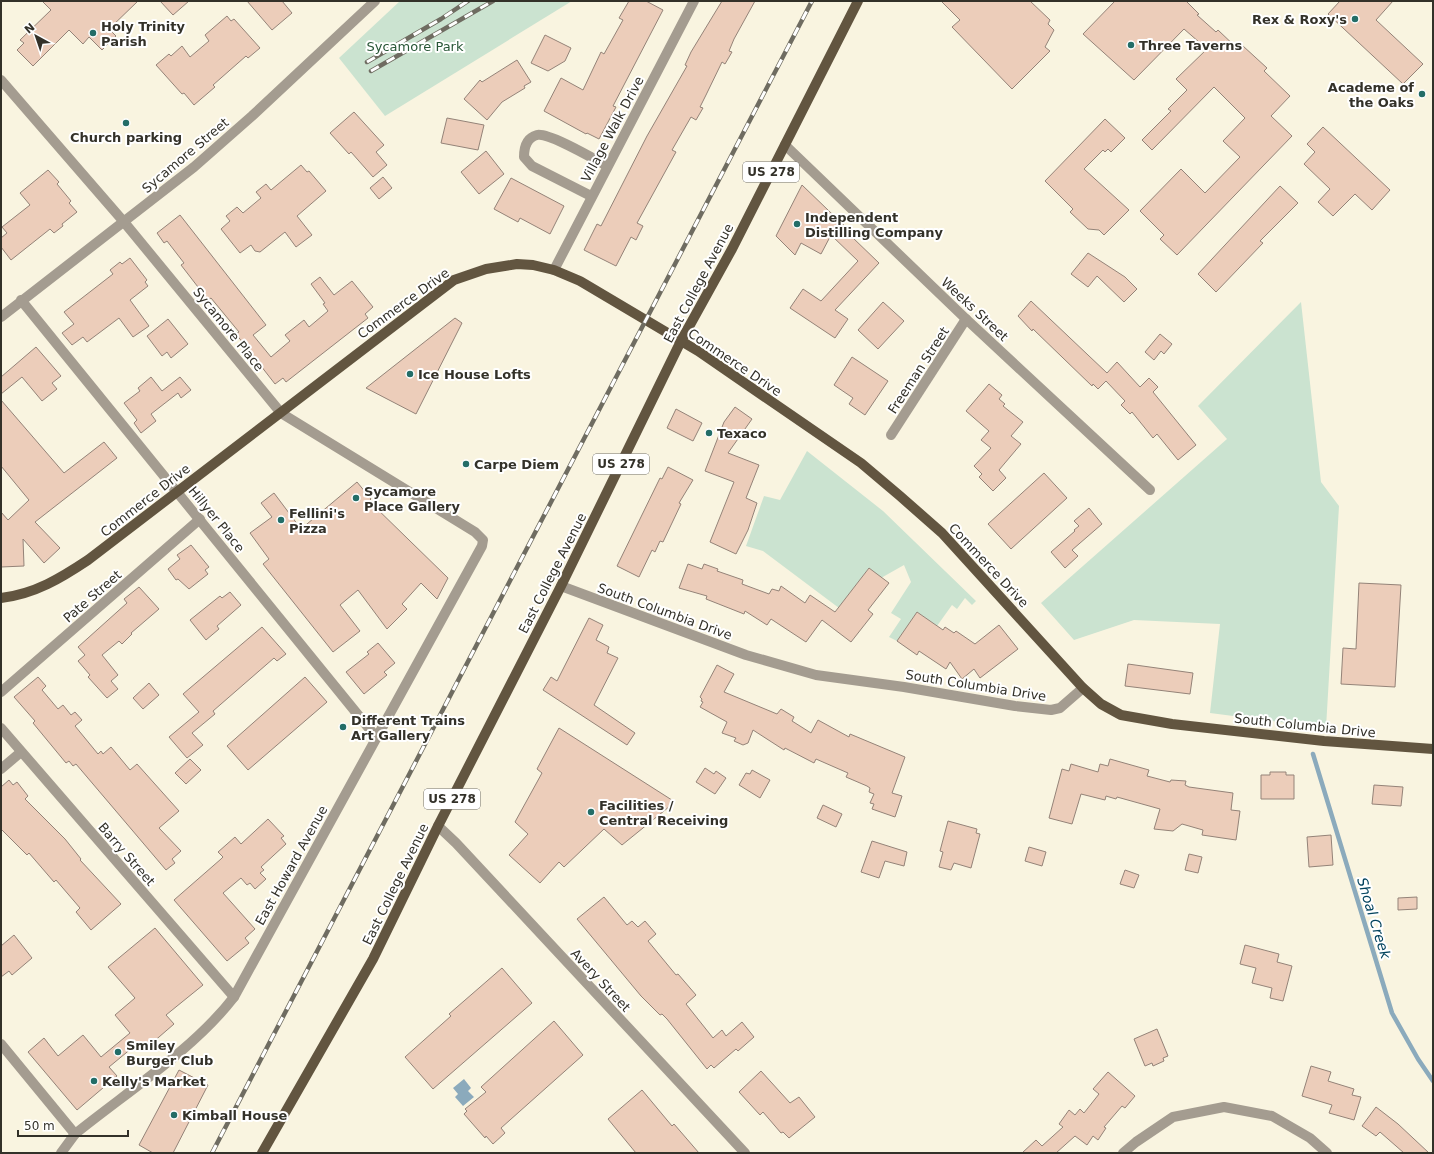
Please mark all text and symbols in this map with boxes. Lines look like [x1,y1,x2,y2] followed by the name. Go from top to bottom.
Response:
[1252,12,1347,27] place label: Rex & Roxy's
[1350,14,1360,24] marker: Rex & Roxy's
[16,16,56,56] north arrow
[101,19,185,49] place label: Holy Trinity Parish
[22,21,38,37] text: N
[88,28,98,38] marker: Holy Trinity Parish
[1139,38,1243,53] place label: Three Taverns
[367,39,464,54] park label: Sycamore Park
[1126,40,1136,50] marker: Three Taverns
[578,74,647,185] street label: Village Walk Drive
[1328,80,1414,110] place label: Academe of the Oaks
[1417,89,1427,99] marker: Academe of the Oaks
[139,115,232,196] street label: Sycamore Street
[121,118,131,128] marker: Church parking
[70,130,182,145] place label: Church parking
[743,162,799,182] road number: US 278
[805,210,943,240] place label: Independent Distilling Company
[792,219,802,229] marker: Independent Distilling Company
[661,221,736,346] street label: East College Avenue
[355,265,452,342] street label: Commerce Drive
[938,275,1011,344] street label: Weeks Street
[190,284,267,374] street label: Sycamore Place
[885,324,952,416] street label: Freeman Street
[685,326,784,399] street label: Commerce Drive
[418,367,531,382] place label: Ice House Lofts
[405,369,415,379] marker: Ice House Lofts
[717,426,767,441] place label: Texaco
[704,428,714,438] marker: Texaco
[593,454,649,474] road number: US 278
[474,457,559,472] place label: Carpe Diem
[461,459,471,469] marker: Carpe Diem
[98,461,193,540] street label: Commerce Drive
[186,483,248,555] street label: Hillyer Place
[364,484,460,514] place label: Sycamore Place Gallery
[351,493,361,503] marker: Sycamore Place Gallery
[289,506,345,536] place label: Fellini's Pizza
[516,511,589,636] street label: East College Avenue
[276,515,286,525] marker: Fellini's Pizza
[946,520,1031,610] street label: Commerce Drive
[60,567,124,626] street label: Pate Street
[596,580,734,643] street label: South Columbia Drive
[905,667,1047,704] street label: South Columbia Drive
[1234,711,1376,740] street label: South Columbia Drive
[351,713,465,743] place label: Different Trains Art Gallery
[338,722,348,732] marker: Different Trains Art Gallery
[424,789,480,809] road number: US 278
[599,798,728,828] place label: Facilities / Central Receiving
[252,803,331,928] street label: East Howard Avenue
[586,807,596,817] marker: Facilities / Central Receiving
[95,820,158,889] street label: Barry Street
[360,821,431,947] street label: East College Avenue
[1354,875,1394,961] water label: Shoal Creek
[568,946,634,1015] street label: Avery Street
[126,1038,213,1068] place label: Smiley Burger Club
[113,1047,123,1057] marker: Smiley Burger Club
[102,1074,206,1089] place label: Kelly's Market
[89,1076,99,1086] marker: Kelly's Market
[182,1108,287,1123] place label: Kimball House
[169,1110,179,1120] marker: Kimball House
[18,1112,128,1138] scale bar
[24,1119,55,1133] text: 50 m

